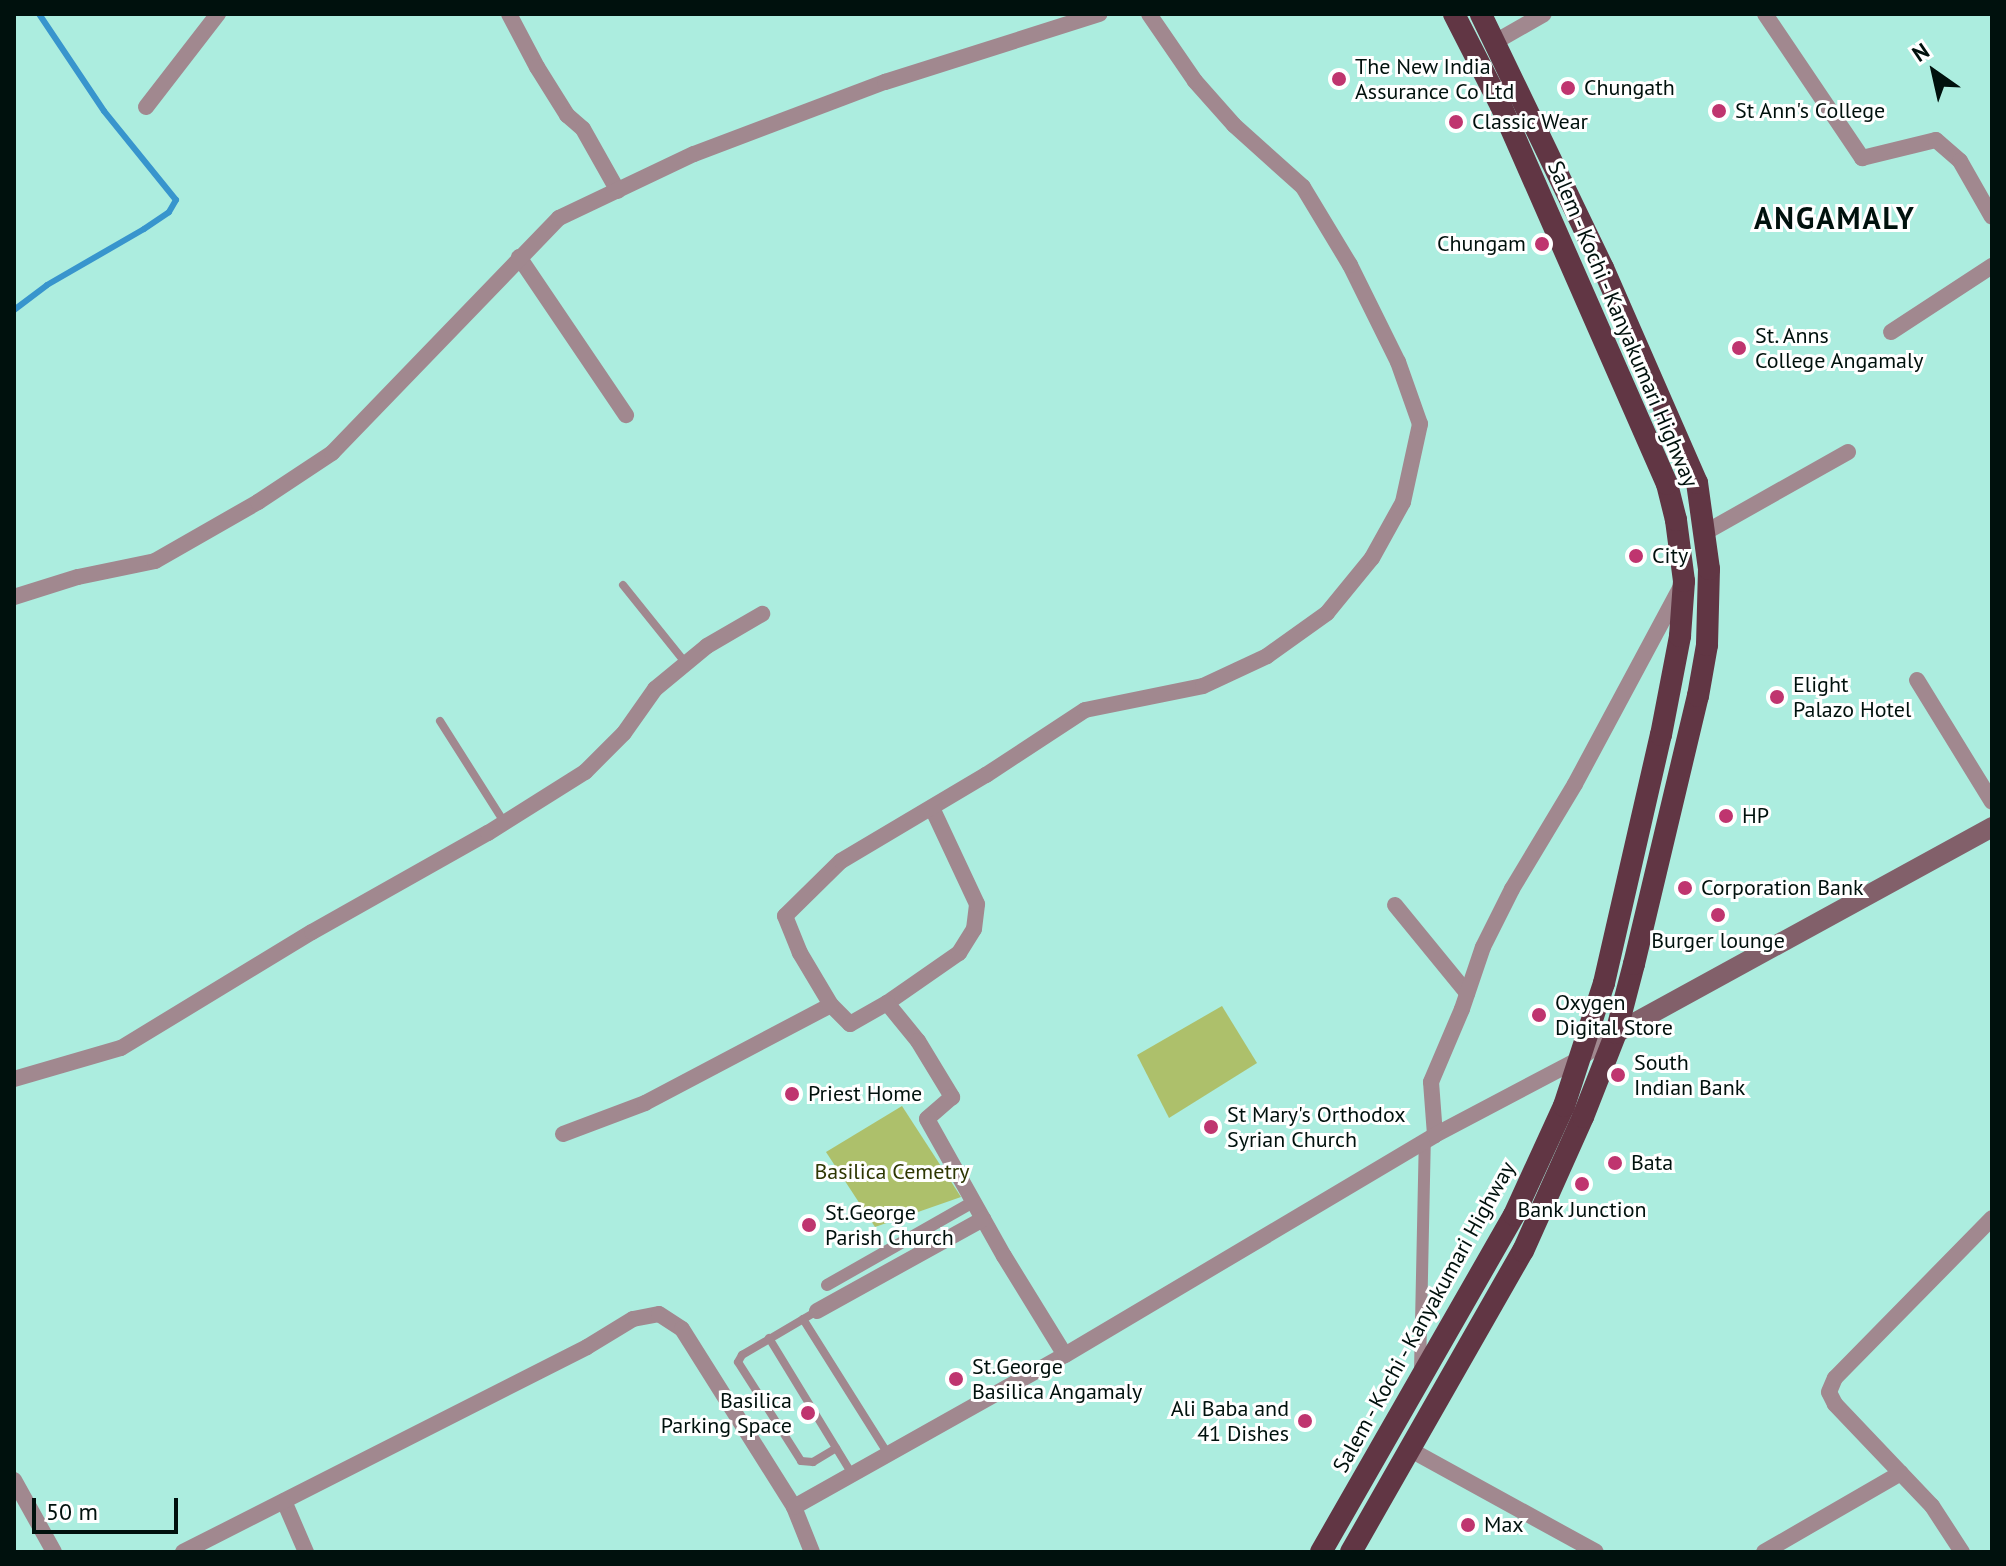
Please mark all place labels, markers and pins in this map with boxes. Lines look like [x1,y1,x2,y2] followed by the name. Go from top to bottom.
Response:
[1355,53,1514,104] place label: The New India Assurance Co Ltd
[1330,70,1348,88] marker: The New India Assurance Co Ltd
[1584,75,1675,101] place label: Chungath
[1559,79,1577,97] marker: Chungath
[1735,98,1886,124] place label: St Ann's College
[1710,102,1728,120] marker: St Ann's College
[1472,109,1589,135] place label: Classic Wear
[1447,113,1465,131] marker: Classic Wear
[1437,231,1526,257] place label: Chungam
[1533,235,1551,253] marker: Chungam
[1755,322,1924,374] place label: St. Anns College Angamaly
[1730,339,1748,357] marker: St. Anns College Angamaly
[1652,543,1688,569] place label: City
[1627,547,1645,565] marker: City
[1793,671,1911,722] place label: Elight Palazo Hotel
[1768,688,1786,706] marker: Elight Palazo Hotel
[1742,803,1769,829] place label: HP
[1717,807,1735,825] marker: HP
[1701,875,1864,901] place label: Corporation Bank
[1676,879,1694,897] marker: Corporation Bank
[1709,906,1727,924] marker: Burger lounge
[1651,928,1785,954] place label: Burger lounge
[1555,989,1673,1040] place label: Oxygen Digital Store
[1530,1006,1548,1024] marker: Oxygen Digital Store
[1634,1049,1745,1100] place label: South Indian Bank
[1609,1066,1627,1084] marker: South Indian Bank
[808,1081,922,1107] place label: Priest Home
[783,1085,801,1103] marker: Priest Home
[1227,1101,1406,1152] place label: St Mary's Orthodox Syrian Church
[1202,1118,1220,1136] marker: St Mary's Orthodox Syrian Church
[1631,1150,1673,1176] place label: Bata
[1606,1154,1624,1172] marker: Bata
[1573,1175,1591,1193] marker: Bank Junction
[1517,1197,1647,1223] place label: Bank Junction
[825,1199,954,1250] place label: St.George Parish Church
[800,1216,818,1234] marker: St.George Parish Church
[972,1353,1143,1404] place label: St.George Basilica Angamaly
[947,1370,965,1388] marker: St.George Basilica Angamaly
[661,1387,792,1438] place label: Basilica Parking Space
[1171,1395,1289,1446] place label: Ali Baba and 41 Dishes
[799,1404,817,1422] marker: Basilica Parking Space
[1296,1412,1314,1430] marker: Ali Baba and 41 Dishes
[1484,1512,1524,1538] place label: Max
[1459,1516,1477,1534] marker: Max

